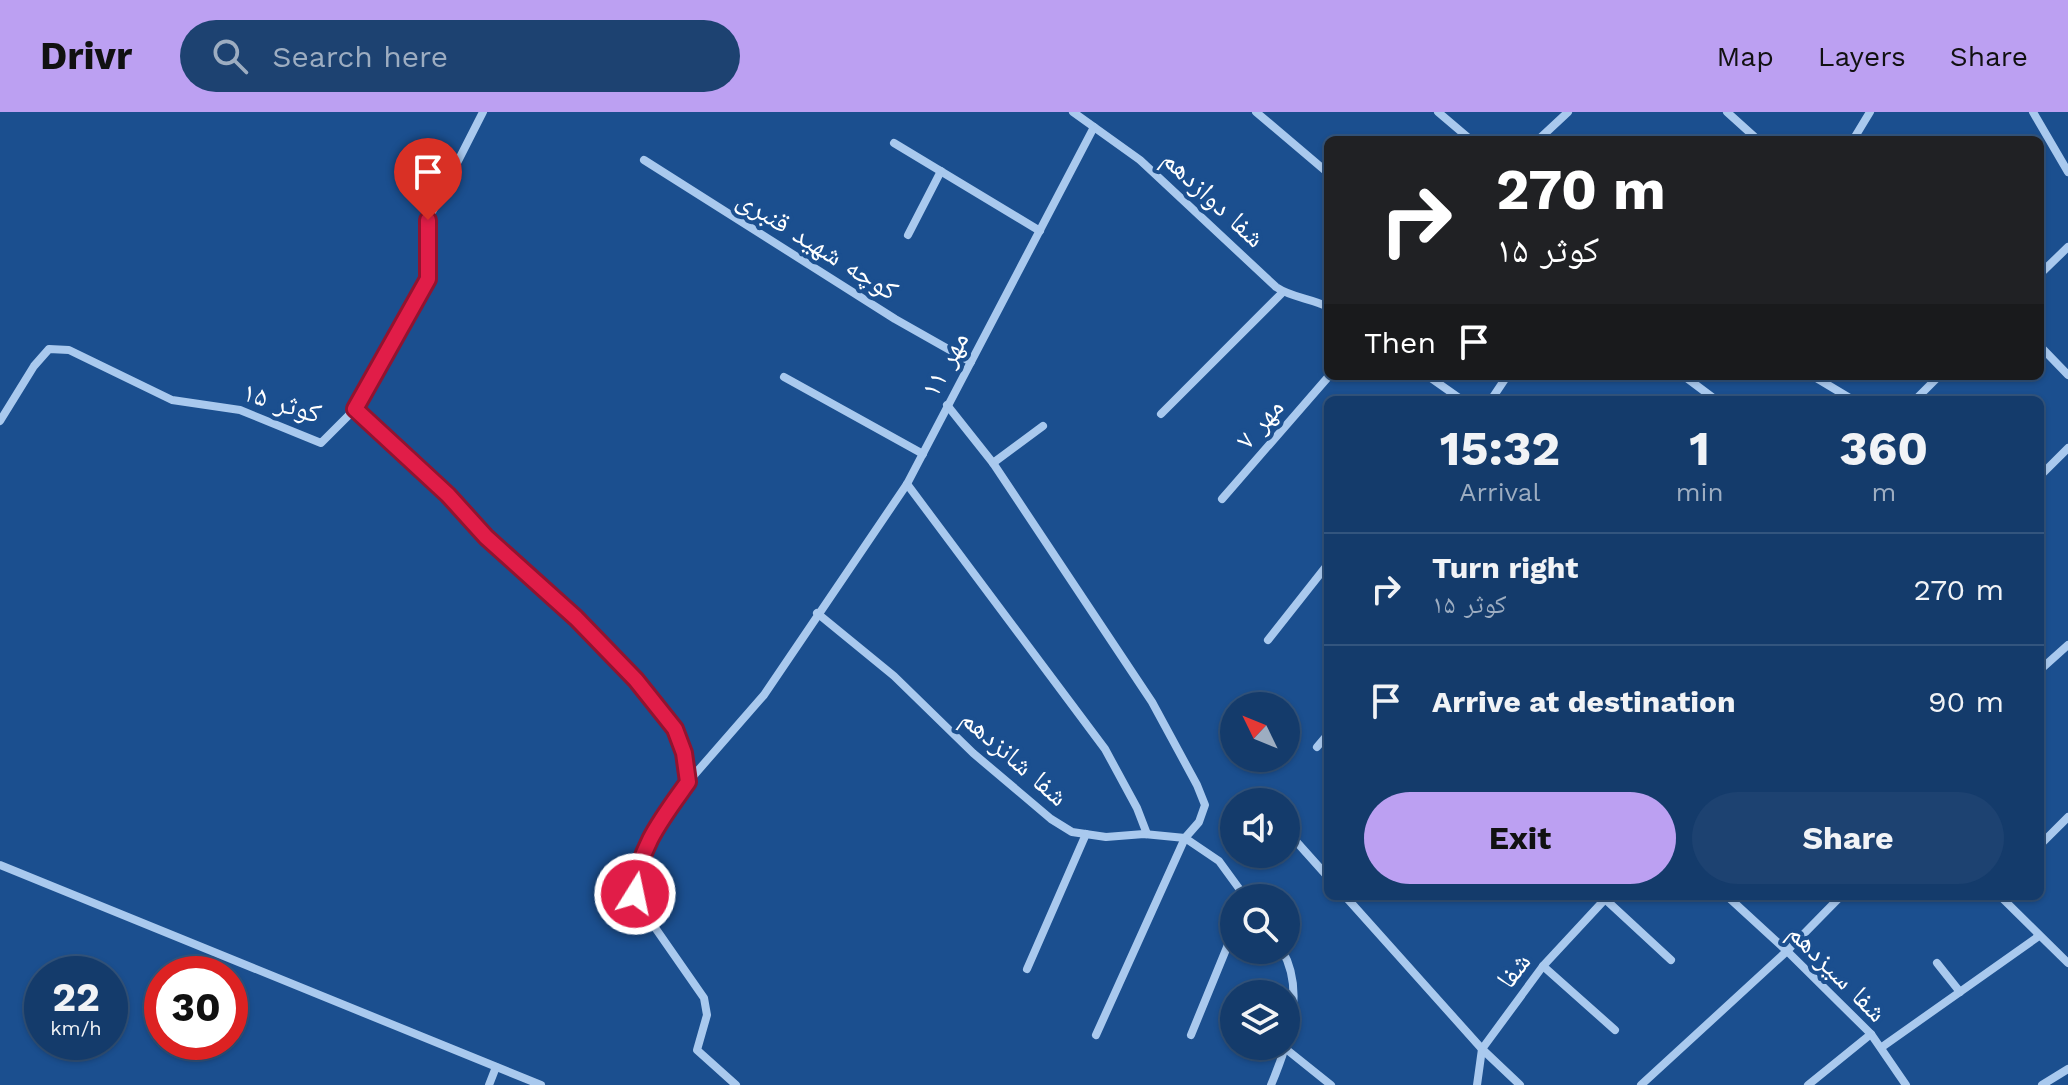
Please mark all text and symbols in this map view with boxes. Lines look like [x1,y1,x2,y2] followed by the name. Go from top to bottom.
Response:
[180,20,740,92] search box
[40,34,132,78] text: Drivr
[208,34,252,78] icon: search
[272,39,448,74] text: Search here
[1717,40,1774,73] text: Map
[1818,40,1906,73] text: Layers
[1950,40,2028,73] text: Share
[394,138,462,220] pin
[1154,142,1272,256] street label: شفا دوازدهم
[406,150,450,194] icon: arrive
[1496,157,1666,223] text: 270 m
[1364,168,1468,272] icon: right
[731,182,905,307] street label: کوچه شهید قنبری
[1496,229,1599,271] text: کوثر ۱۵
[1452,320,1496,364] icon: arrive
[1364,325,1436,360] text: Then
[914,326,975,403] street label: مهر ۱۱
[239,375,325,430] street label: کوثر ۱۵
[1228,391,1290,456] street label: مهر ۷
[1440,420,1560,477] text: 15:32
[1689,420,1710,477] text: 1
[1839,420,1928,477] text: 360
[1459,477,1540,507] text: Arrival
[1676,477,1724,507] text: min
[1871,477,1896,507] text: m
[1432,550,1578,585] text: Turn right
[1364,567,1408,611] icon: right
[1913,572,2004,607] text: 270 m
[1432,589,1507,619] text: کوثر ۱۵
[1364,679,1408,723] icon: arrive
[1432,684,1736,719] text: Arrive at destination
[1928,684,2004,719] text: 90 m
[1220,692,1300,772] north arrow
[1220,692,1300,1060] map controls
[953,702,1075,814] street label: شفا شانزدهم
[1220,788,1300,868] button: sound
[1364,792,1676,884] button: Exit
[1692,792,2004,884] button: Share
[593,852,677,936] position arrow
[1220,884,1300,964] button: search
[1780,916,1894,1030] street label: شفا سیزدهم
[1489,946,1538,995] street label: شفا
[144,956,248,1060] speed limit sign: 30
[52,974,100,1021] text: 22
[1220,980,1300,1060] button: layers
[50,1016,102,1040] text: km/h

